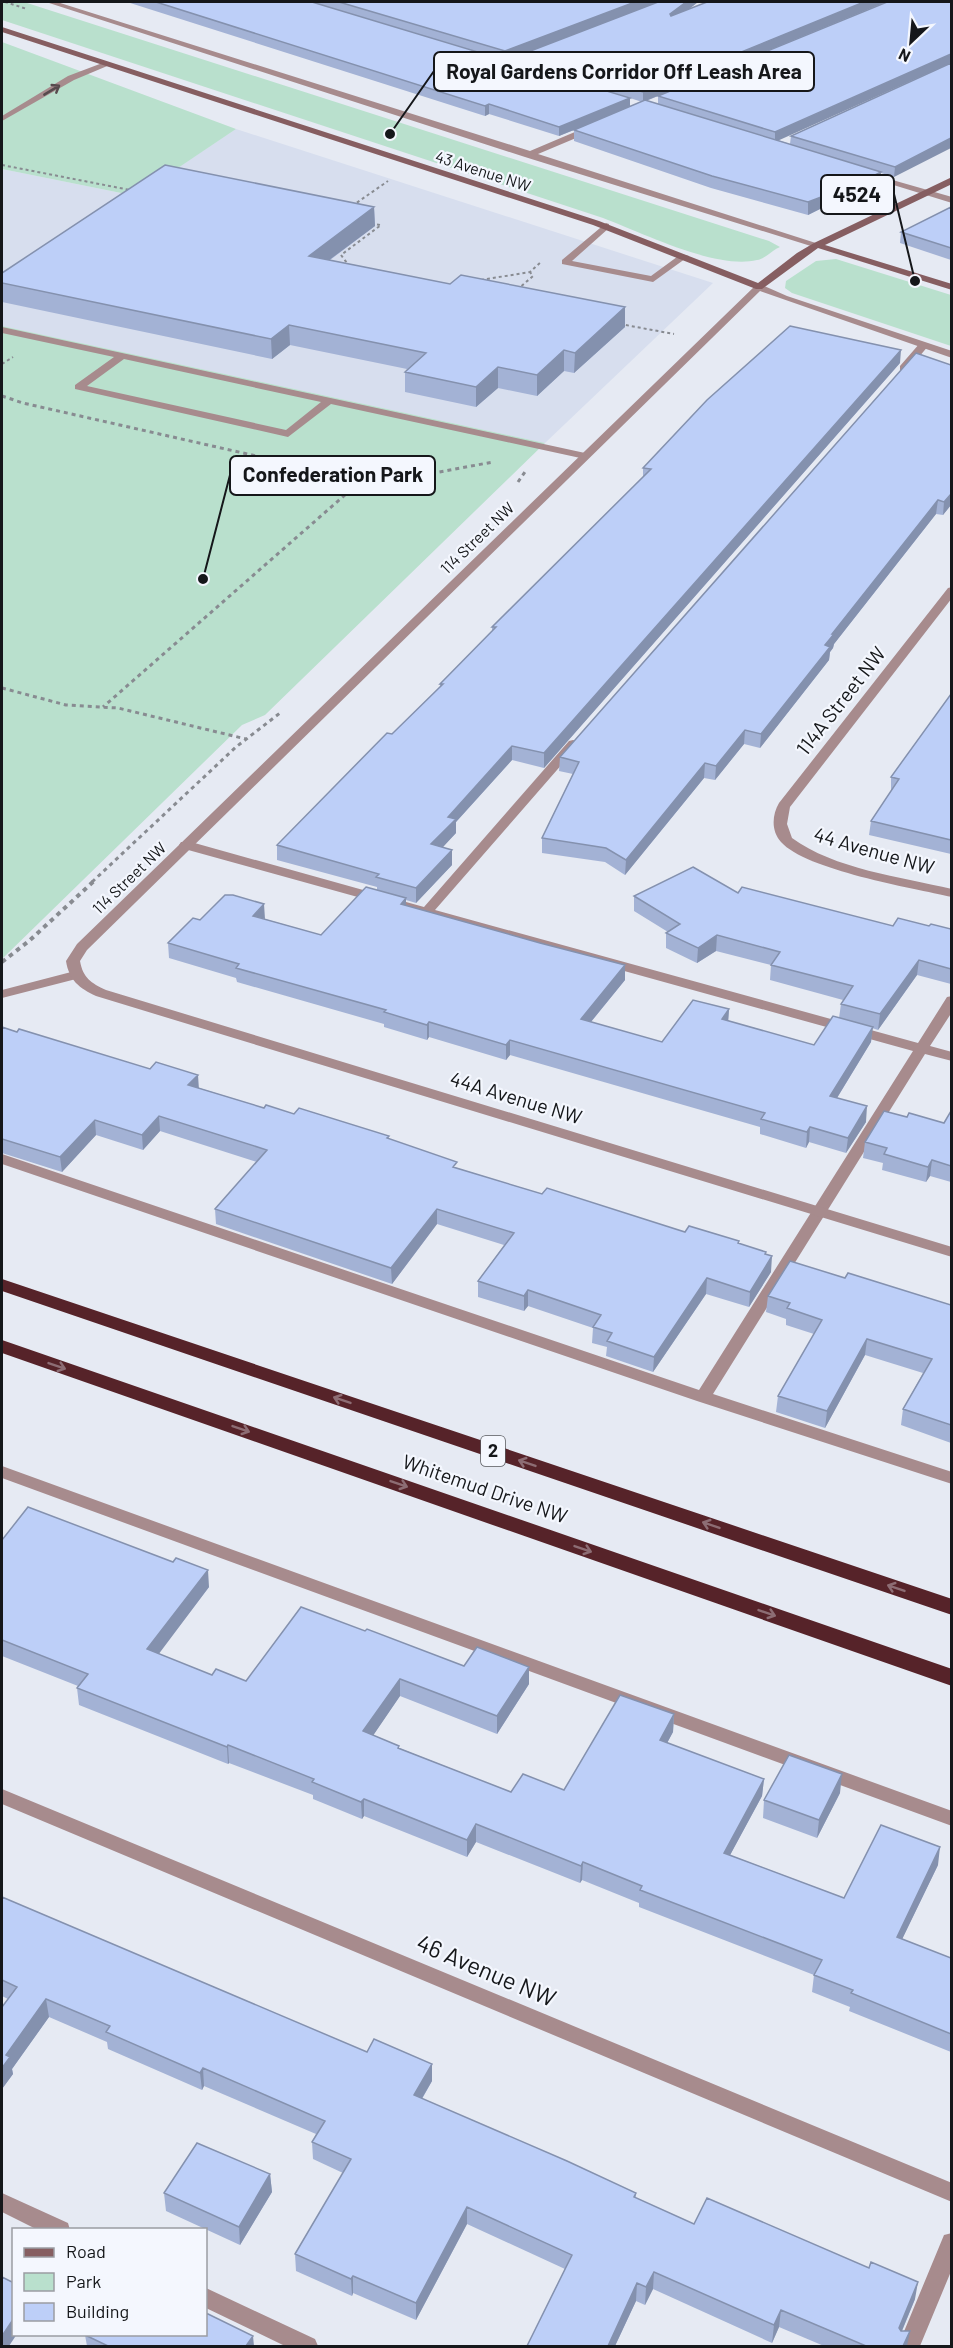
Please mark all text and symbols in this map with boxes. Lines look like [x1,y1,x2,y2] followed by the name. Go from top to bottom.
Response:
[881,12,941,72] north arrow
[895,45,913,67] text: N
[434,52,814,91] callout: Royal Gardens Corridor Off Leash Area
[446,58,802,83] text: Royal Gardens Corridor Off Leash Area
[43,83,60,95] one-way arrow
[433,146,533,195] street label: 43 Avenue NW
[821,175,894,214] callout: 4524
[833,181,881,206] text: 4524
[230,456,435,495] callout: Confederation Park
[243,461,423,486] text: Confederation Park
[436,498,517,577] street label: 114 Street NW
[790,641,890,759] street label: 114A Street NW
[811,821,938,879] street label: 44 Avenue NW
[88,838,169,917] street label: 114 Street NW
[447,1066,586,1129] street label: 44A Avenue NW
[47,1361,66,1372] one-way arrow
[333,1394,352,1405] one-way arrow
[231,1425,250,1436] one-way arrow
[481,1436,505,1466] road number: 2
[400,1449,571,1528] street label: Whitemud Drive NW
[518,1456,537,1467] one-way arrow
[389,1479,408,1490] one-way arrow
[702,1519,721,1530] one-way arrow
[573,1544,592,1555] one-way arrow
[887,1582,906,1593] one-way arrow
[757,1609,776,1620] one-way arrow
[412,1927,561,2012] street label: 46 Avenue NW
[12,2228,207,2336] legend
[66,2240,106,2262] text: Road
[66,2270,101,2292] text: Park
[66,2300,129,2322] text: Building

